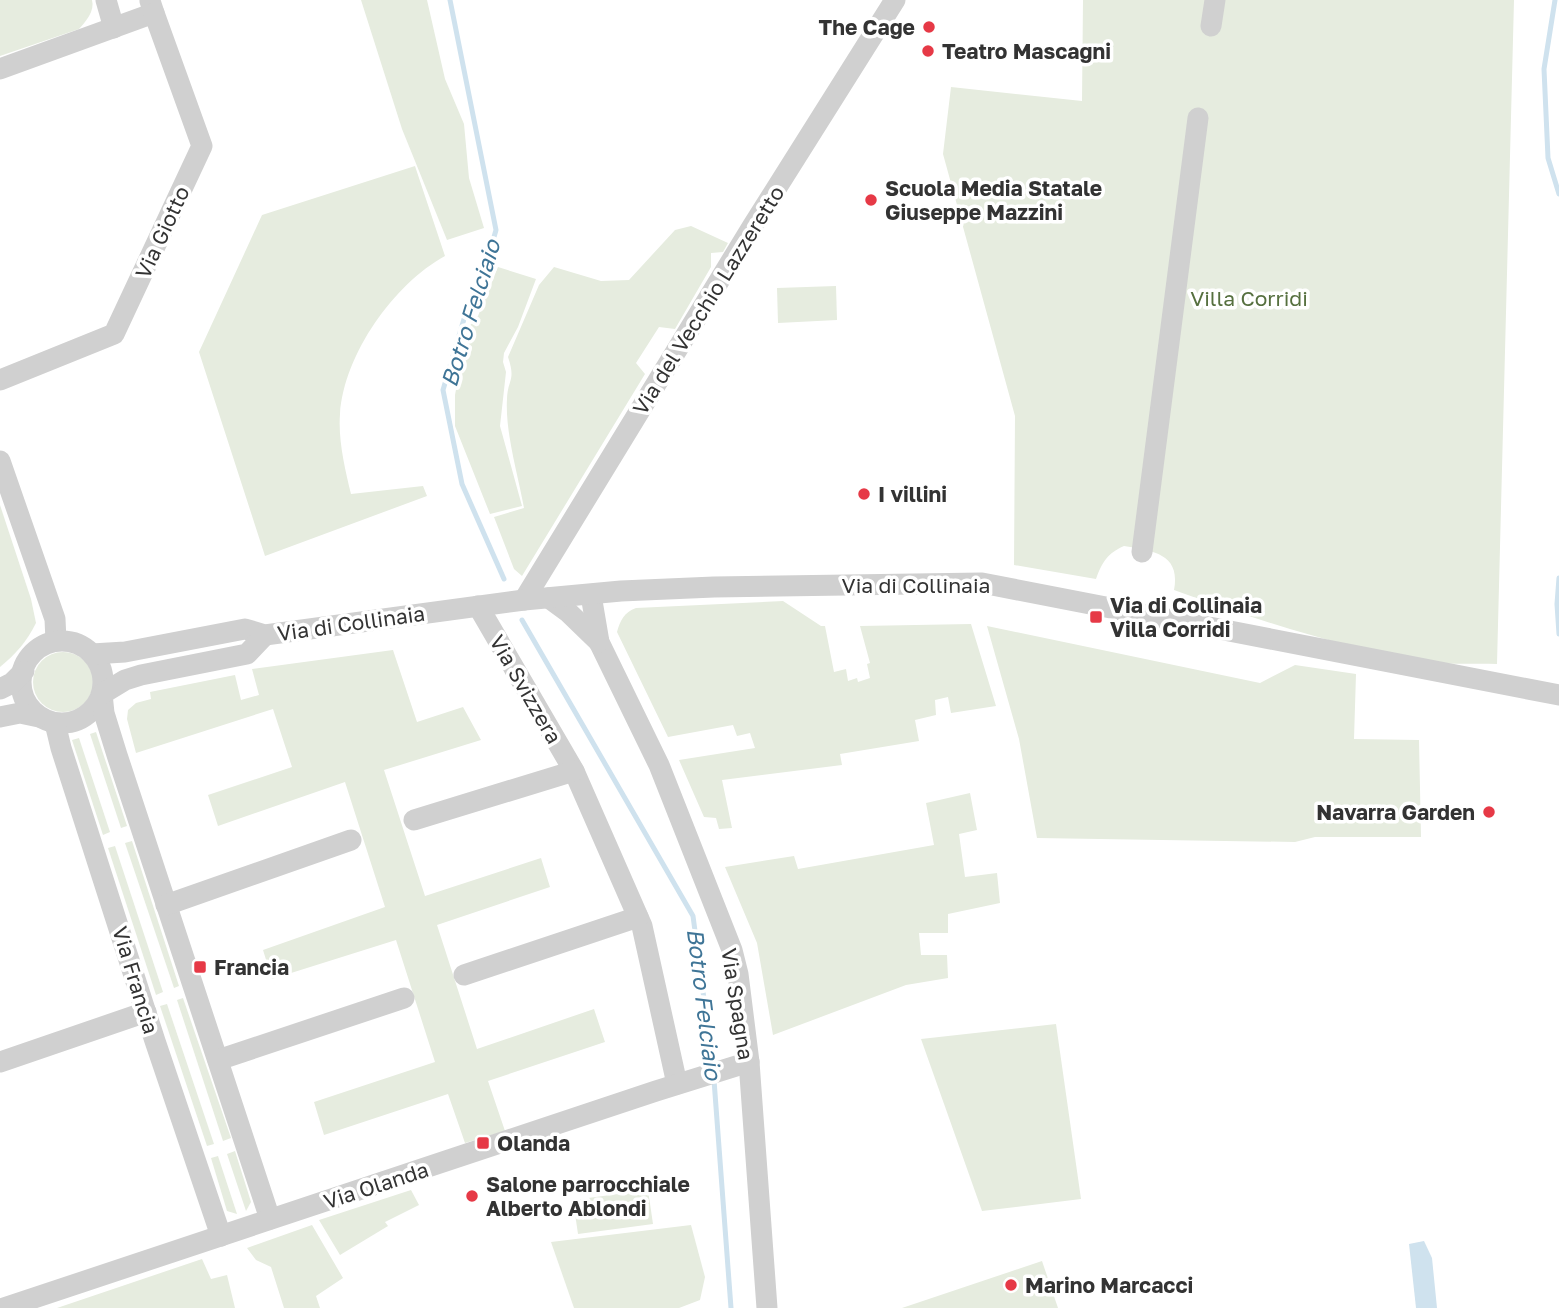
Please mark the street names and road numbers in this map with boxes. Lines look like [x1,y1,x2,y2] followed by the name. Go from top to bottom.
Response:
[627,181,789,419] street label: Via del Vecchio Lazzeretto
[129,182,195,282] street label: Via Giotto
[842,572,990,598] street label: Via di Collinaia
[276,600,426,646] street label: Via di Collinaia
[484,630,568,748] street label: Via Svizzera
[107,923,165,1037] street label: Via Francia
[716,946,760,1062] street label: Via Spagna
[320,1156,432,1214] street label: Via Olanda

